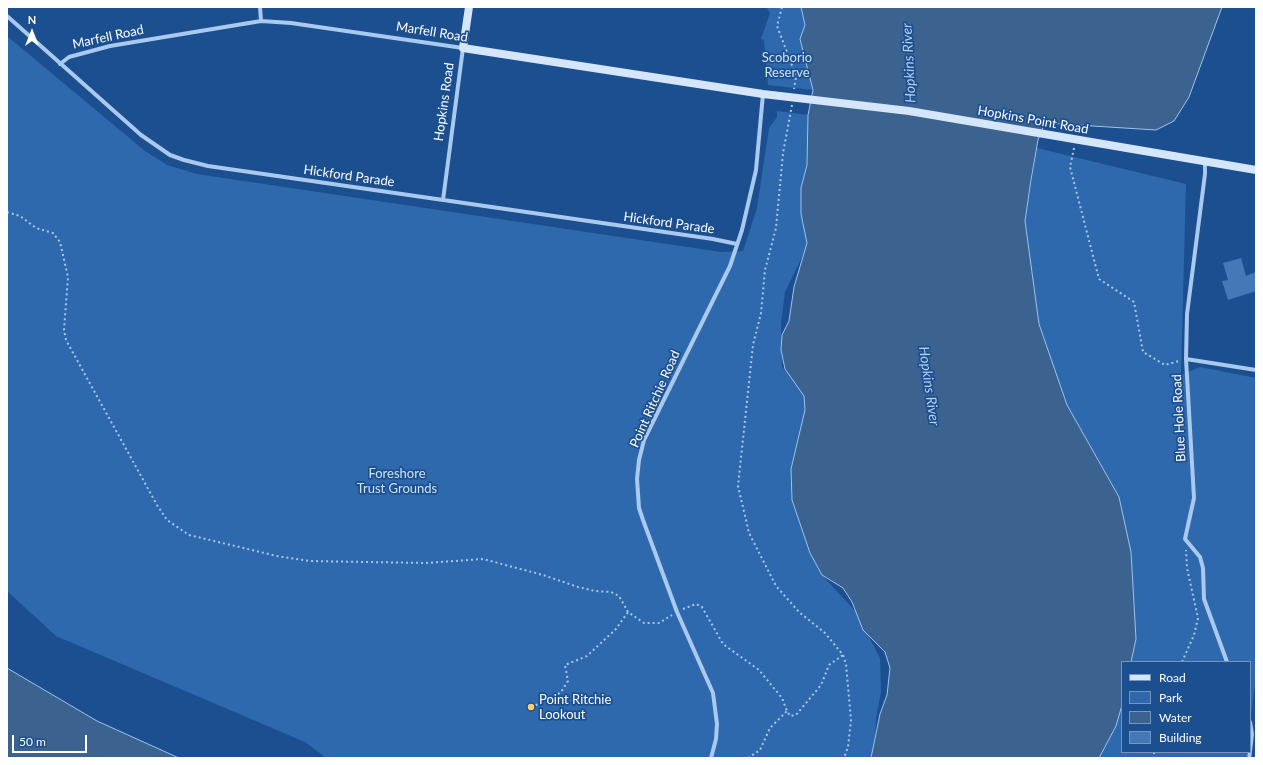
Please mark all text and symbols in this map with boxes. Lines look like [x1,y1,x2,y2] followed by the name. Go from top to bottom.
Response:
[12,12,52,52] north arrow
[28,13,36,26] text: N
[395,19,469,45] street label: Marfell Road
[71,22,145,52] street label: Marfell Road
[899,23,919,103] water label: Hopkins River
[762,50,812,81] park label: Scoborio Reserve
[431,62,457,142] street label: Hopkins Road
[976,103,1090,137] street label: Hopkins Point Road
[302,162,396,190] street label: Hickford Parade
[622,209,716,237] street label: Hickford Parade
[915,345,943,427] water label: Hopkins River
[627,348,683,450] street label: Point Ritchie Road
[1169,374,1189,462] street label: Blue Hole Road
[357,466,437,497] park label: Foreshore Trust Grounds
[1121,661,1251,753] legend
[1159,670,1186,685] text: Road
[1159,690,1182,705] text: Park
[539,692,611,723] place label: Point Ritchie Lookout
[526,702,536,712] marker: Point Ritchie Lookout
[1159,710,1192,725] text: Water
[14,727,89,753] scale bar
[1159,730,1202,745] text: Building
[19,734,46,749] text: 50 m

